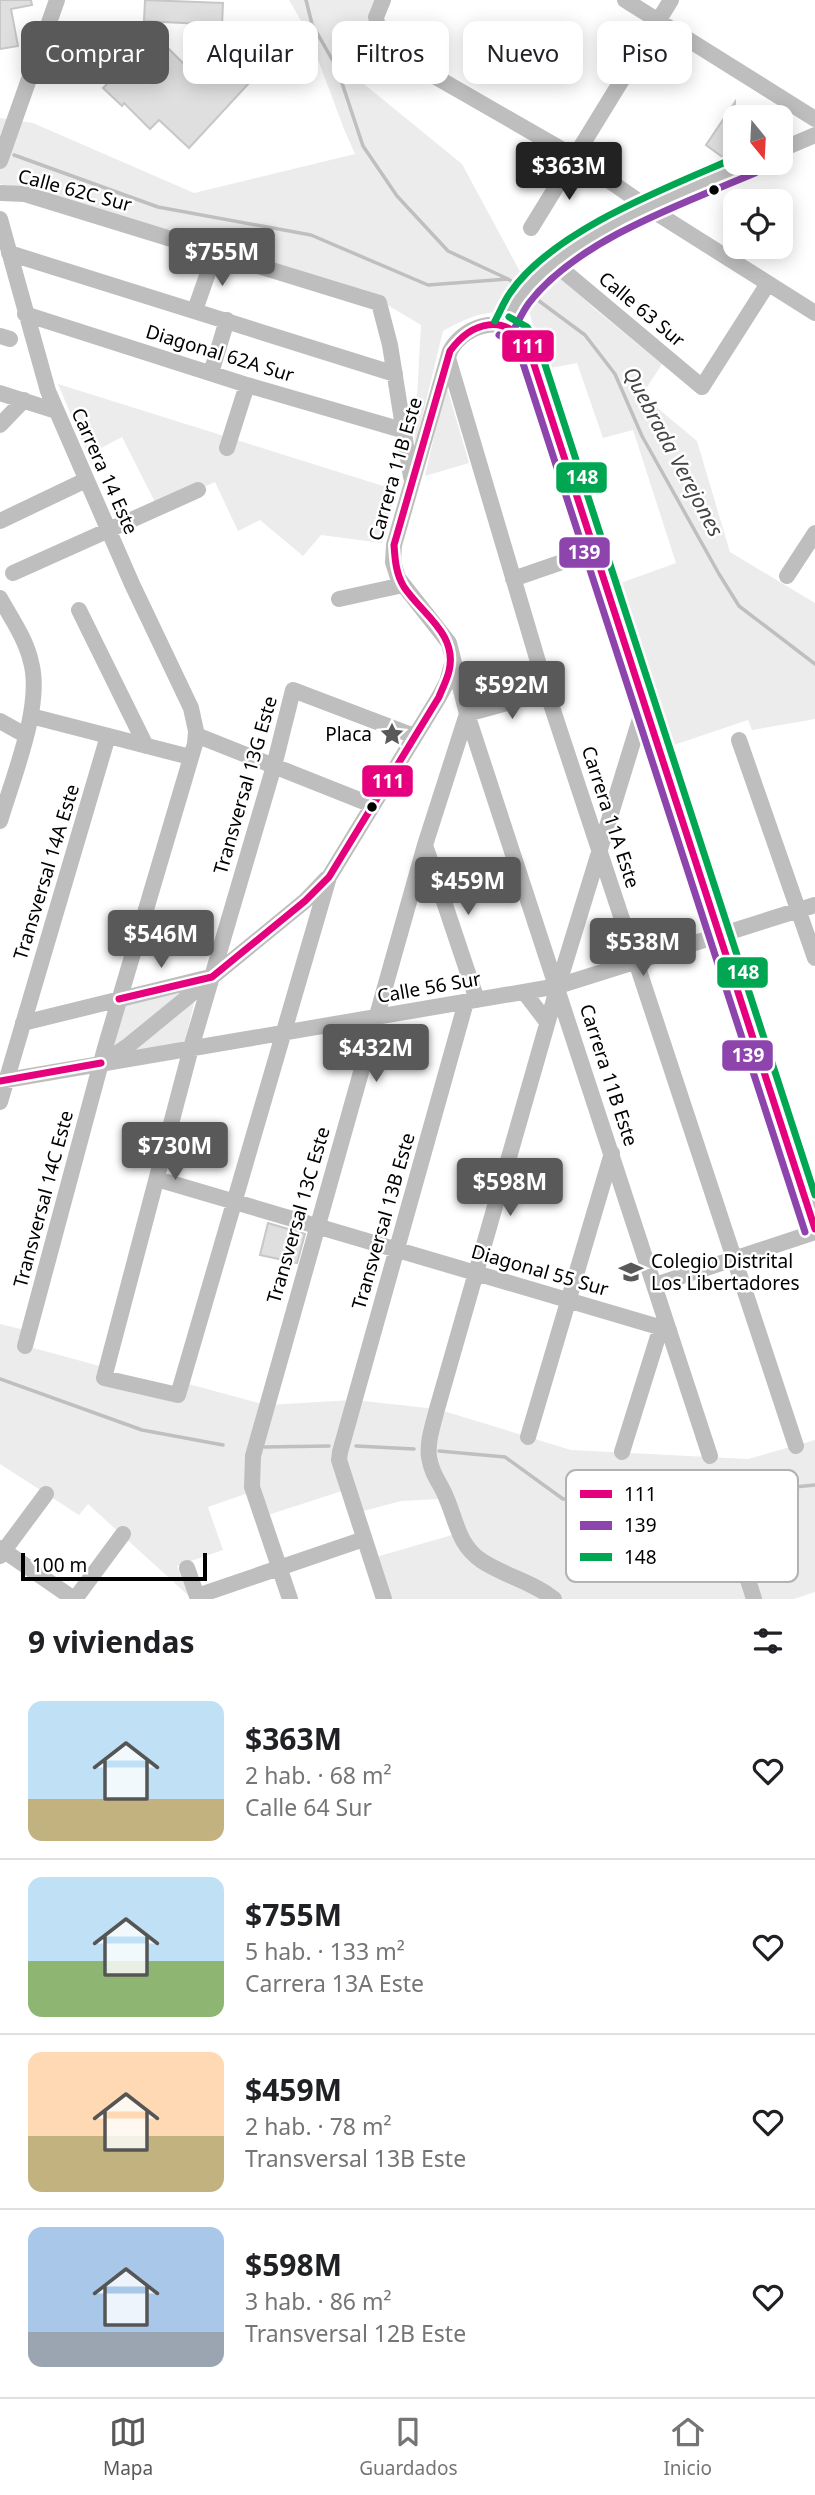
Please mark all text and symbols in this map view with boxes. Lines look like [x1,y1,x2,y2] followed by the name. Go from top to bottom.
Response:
[21,21,169,84] chip: Comprar
[183,21,318,84] chip: Alquilar
[332,21,449,84] chip: Filtros
[463,21,583,84] chip: Nuevo
[597,21,692,84] chip: Piso
[723,105,793,175] north arrow
[723,105,793,259] map controls
[520,142,618,202] pin: $363M
[532,149,606,181] text: $363M
[15,162,135,218] street label: Calle 62C Sur
[707,183,721,197] unlabelled marker
[723,189,793,259] button: locate
[173,229,271,288] pin: $755M
[185,235,259,267] text: $755M
[593,265,691,353] street label: Calle 63 Sur
[143,318,297,388] street label: Diagonal 62A Sur
[501,329,555,363] line badge: 111
[512,333,544,359] text: 111
[617,362,730,541] water label: Quebrada Verejones
[362,394,428,544] street label: Carrera 11B Este
[66,404,144,538] street label: Carrera 14 Este
[555,461,608,494] line badge: 148
[566,464,598,490] text: 148
[558,536,611,569] line badge: 139
[568,539,600,565] text: 139
[463,662,561,721] pin: $592M
[475,668,549,700] text: $592M
[207,693,283,877] street label: Transversal 13G Este
[378,720,406,748] place icon: Placa
[325,721,372,747] place label: Placa
[576,743,646,891] street label: Carrera 11A Este
[361,764,414,798] line badge: 111
[372,768,404,794] text: 111
[7,781,85,963] street label: Transversal 14A Este
[365,800,379,814] unlabelled marker
[419,858,517,917] pin: $459M
[431,864,505,896] text: $459M
[112,911,210,970] pin: $546M
[124,917,198,949] text: $546M
[594,918,692,978] pin: $538M
[606,925,680,957] text: $538M
[716,956,769,989] line badge: 148
[727,959,759,985] text: 148
[375,965,483,1009] street label: Calle 56 Sur
[574,1001,644,1149] street label: Carrera 11B Este
[327,1024,425,1084] pin: $432M
[339,1031,413,1063] text: $432M
[721,1039,774,1072] line badge: 139
[732,1042,764,1068] text: 139
[7,1108,79,1290] street label: Transversal 14C Este
[126,1122,224,1182] pin: $730M
[260,1124,336,1306] street label: Transversal 13C Este
[138,1129,212,1161] text: $730M
[345,1130,421,1312] street label: Transversal 13B Este
[461,1158,559,1218] pin: $598M
[473,1165,547,1197] text: $598M
[468,1238,612,1302] street label: Diagonal 55 Sur
[651,1248,800,1296] place label: Colegio Distrital Los Libertadores
[617,1258,645,1286] school or university icon: Colegio Distrital Los Libertadores
[566,1470,798,1582] legend
[624,1481,657,1507] text: 111
[624,1512,657,1538] text: 139
[624,1544,657,1570] text: 148
[21,1550,206,1582] scale bar
[32,1552,87,1578] text: 100 m
[28,1621,195,1662] text: 9 viviendas
[749,1622,787,1660] icon: filters
[245,1718,342,1759] text: $363M
[84,1729,168,1813] icon: home
[749,1752,787,1790] icon: heart
[245,1759,392,1791] text: 2 hab. · 68 m²
[245,1791,372,1823] text: Calle 64 Sur
[245,1894,342,1935] text: $755M
[84,1905,168,1989] icon: home
[749,1928,787,1966] icon: heart
[245,1935,405,1967] text: 5 hab. · 133 m²
[245,1967,424,1999] text: Carrera 13A Este
[245,2069,342,2110] text: $459M
[84,2080,168,2164] icon: home
[749,2103,787,2141] icon: heart
[245,2110,392,2142] text: 2 hab. · 78 m²
[245,2142,466,2174] text: Transversal 13B Este
[245,2244,342,2285] text: $598M
[84,2255,168,2339] icon: home
[749,2278,787,2316] icon: heart
[245,2285,392,2317] text: 3 hab. · 86 m²
[245,2317,466,2349] text: Transversal 12B Este
[103,2413,153,2481] tab: Mapa
[359,2413,457,2481] tab: Guardados
[663,2413,712,2481] tab: Inicio

